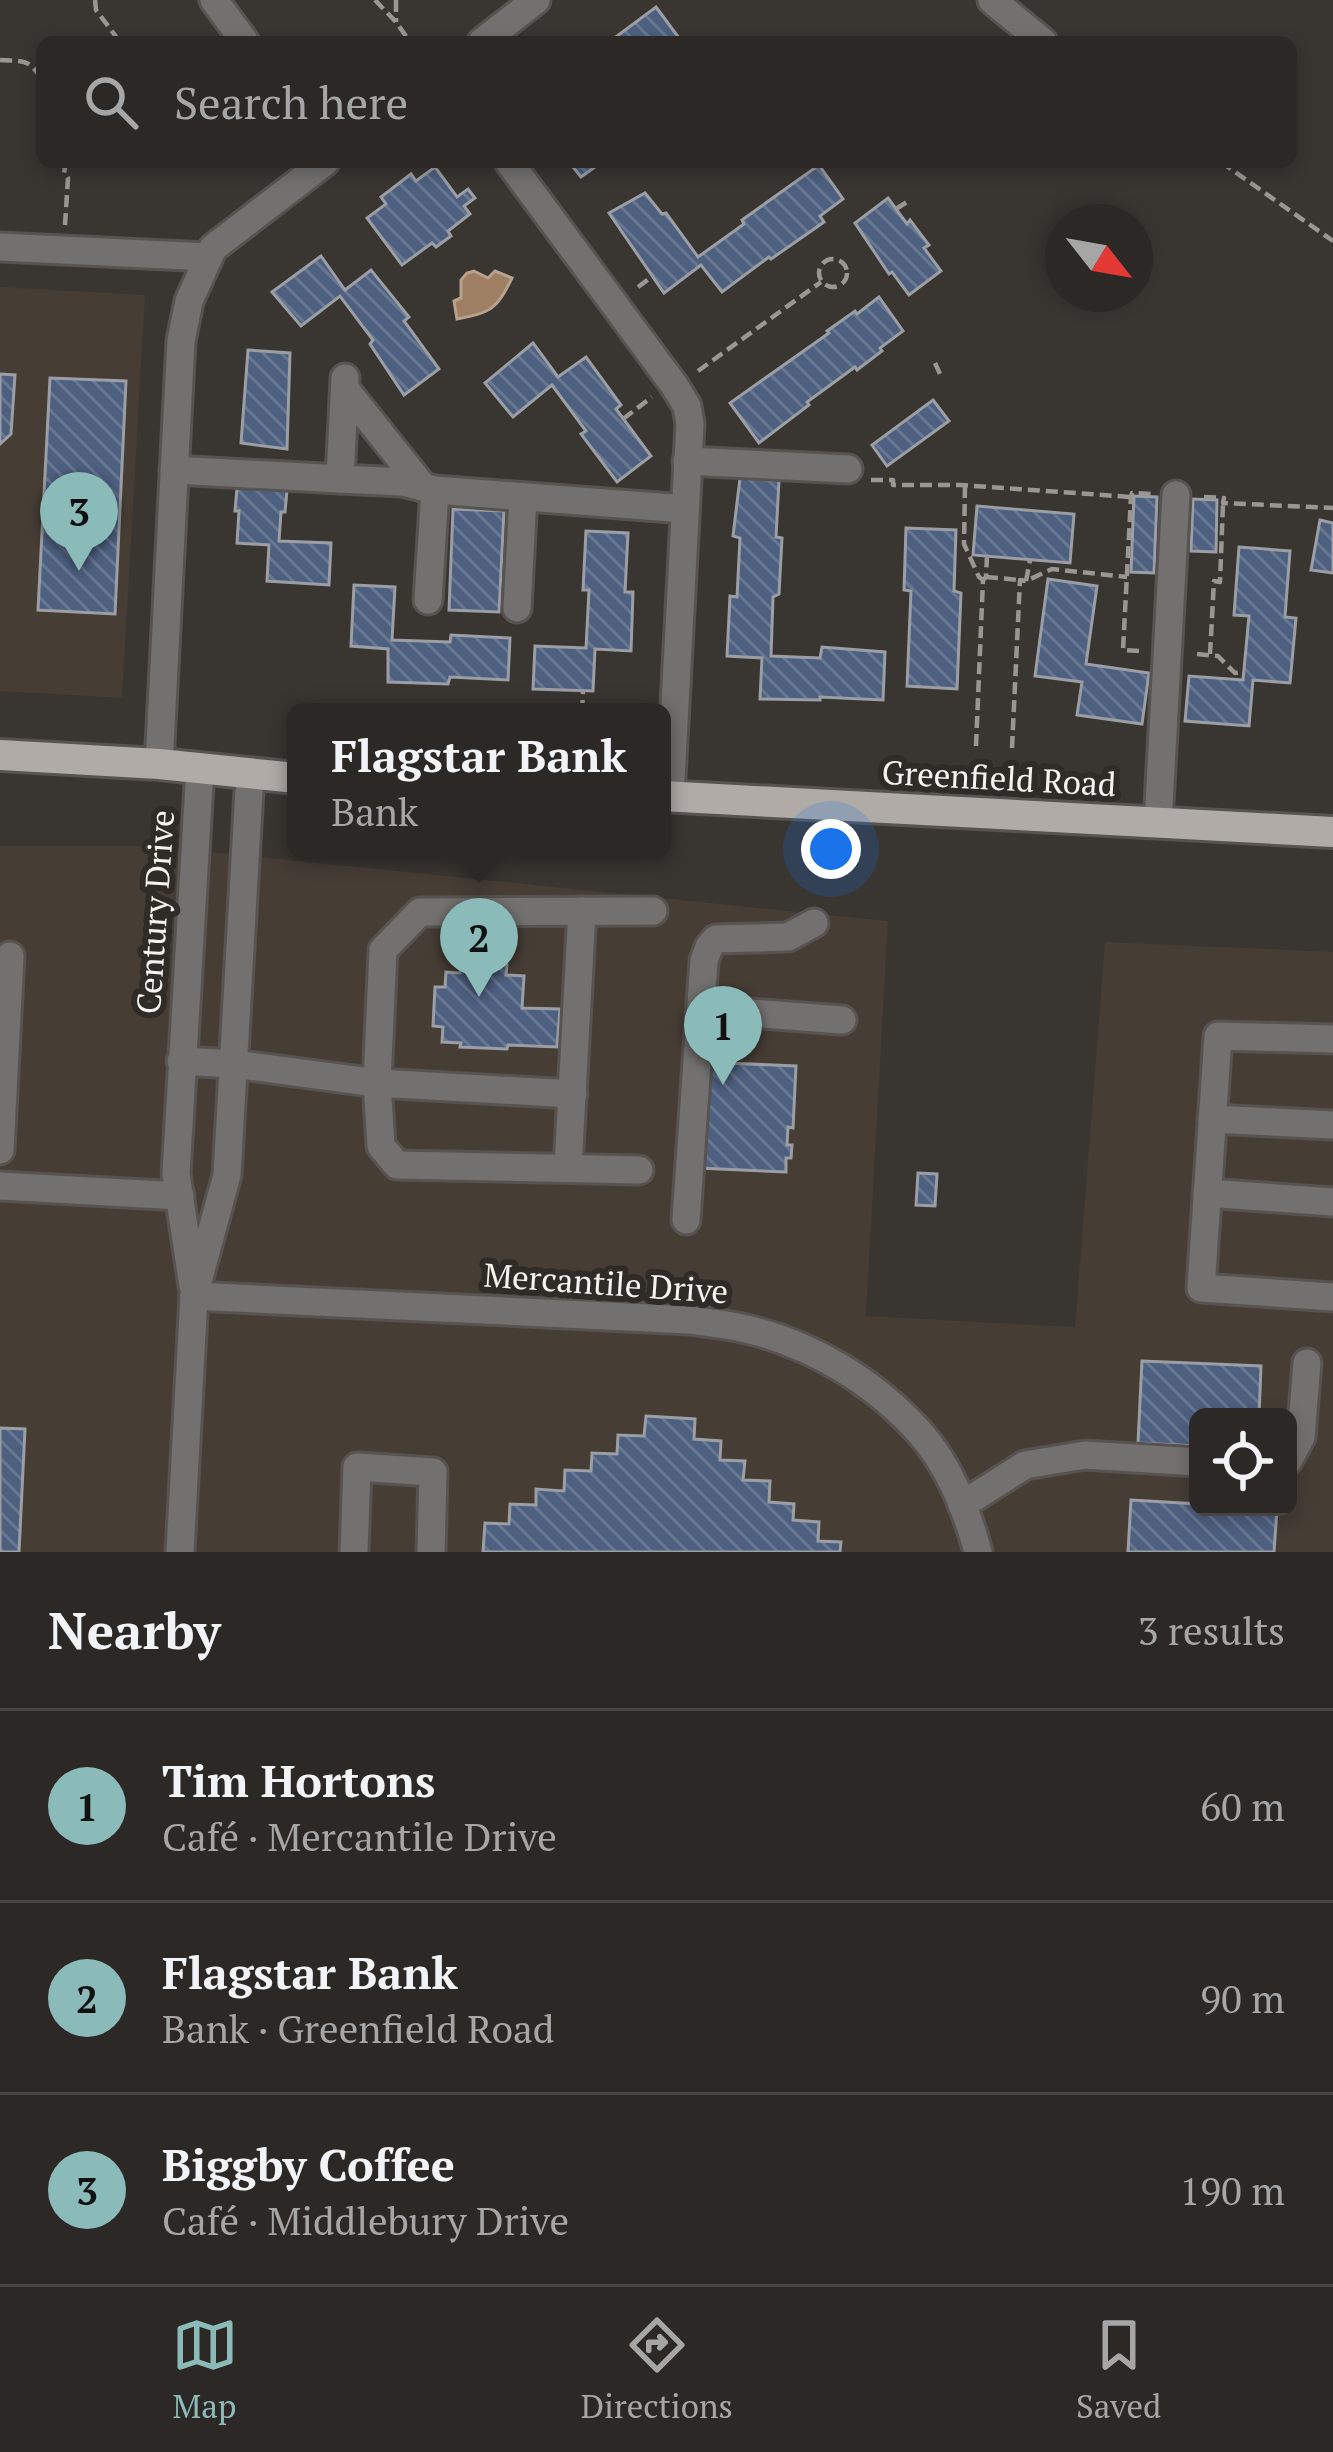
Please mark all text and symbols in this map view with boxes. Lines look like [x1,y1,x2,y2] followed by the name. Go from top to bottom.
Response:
[36,36,1297,168] search box
[78,69,144,135] icon: search
[174,72,408,132] text: Search here
[1045,204,1153,312] north arrow
[40,472,118,571] pin: 3
[287,703,671,859] popup
[331,725,627,785] text: Flagstar Bank
[881,750,1117,805] street label: Greenfield Road
[331,785,418,837] text: Bank
[126,808,183,1015] street label: Century Drive
[801,819,861,879] your location
[440,898,518,997] pin: 2
[684,986,762,1085] pin: 1
[482,1253,730,1312] street label: Mercantile Drive
[1189,1408,1297,1516] map controls
[1189,1408,1297,1516] button: locate
[48,1596,221,1664] text: Nearby
[1138,1604,1285,1656] text: 3 results
[162,1750,435,1810] text: Tim Hortons
[76,1780,98,1832] text: 1
[1200,1780,1285,1832] text: 60 m
[162,1810,557,1862] text: Café · Mercantile Drive
[162,1942,458,2002] text: Flagstar Bank
[76,1972,98,2024] text: 2
[1200,1972,1285,2024] text: 90 m
[162,2002,554,2054] text: Bank · Greenfield Road
[162,2134,455,2194] text: Biggby Coffee
[76,2164,98,2216] text: 3
[1180,2164,1285,2216] text: 190 m
[162,2194,569,2246] text: Café · Middlebury Drive
[172,2312,238,2427] tab: Map
[581,2312,733,2427] tab: Directions
[1076,2312,1161,2427] tab: Saved

